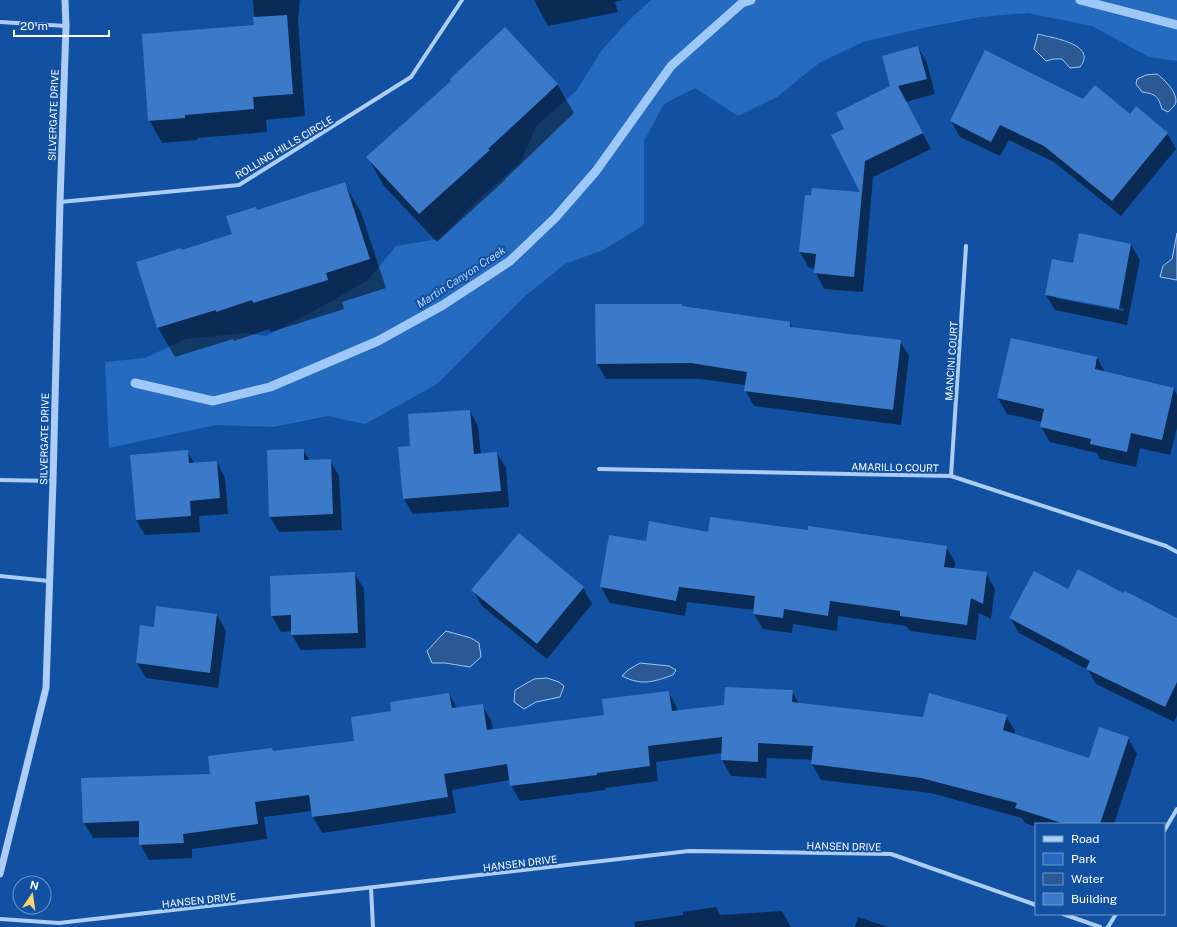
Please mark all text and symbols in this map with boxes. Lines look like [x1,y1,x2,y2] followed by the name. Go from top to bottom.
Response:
[14,12,109,38] scale bar
[20,19,48,33] text: 20 m
[45,69,61,161] street label: SILVERGATE DRIVE
[233,113,335,181] street label: ROLLING HILLS CIRCLE
[414,244,508,310] water label: Martin Canyon Creek
[942,321,960,401] street label: MANCINI COURT
[37,393,51,485] street label: SILVERGATE DRIVE
[851,460,939,474] street label: AMARILLO COURT
[1035,823,1165,915] legend
[1071,832,1099,846] text: Road
[807,839,881,853] street label: HANSEN DRIVE
[482,852,558,874] street label: HANSEN DRIVE
[1071,852,1097,866] text: Park
[1071,872,1105,886] text: Water
[12,875,52,915] north arrow
[29,878,40,892] text: N
[161,890,237,910] street label: HANSEN DRIVE
[1071,892,1117,906] text: Building

